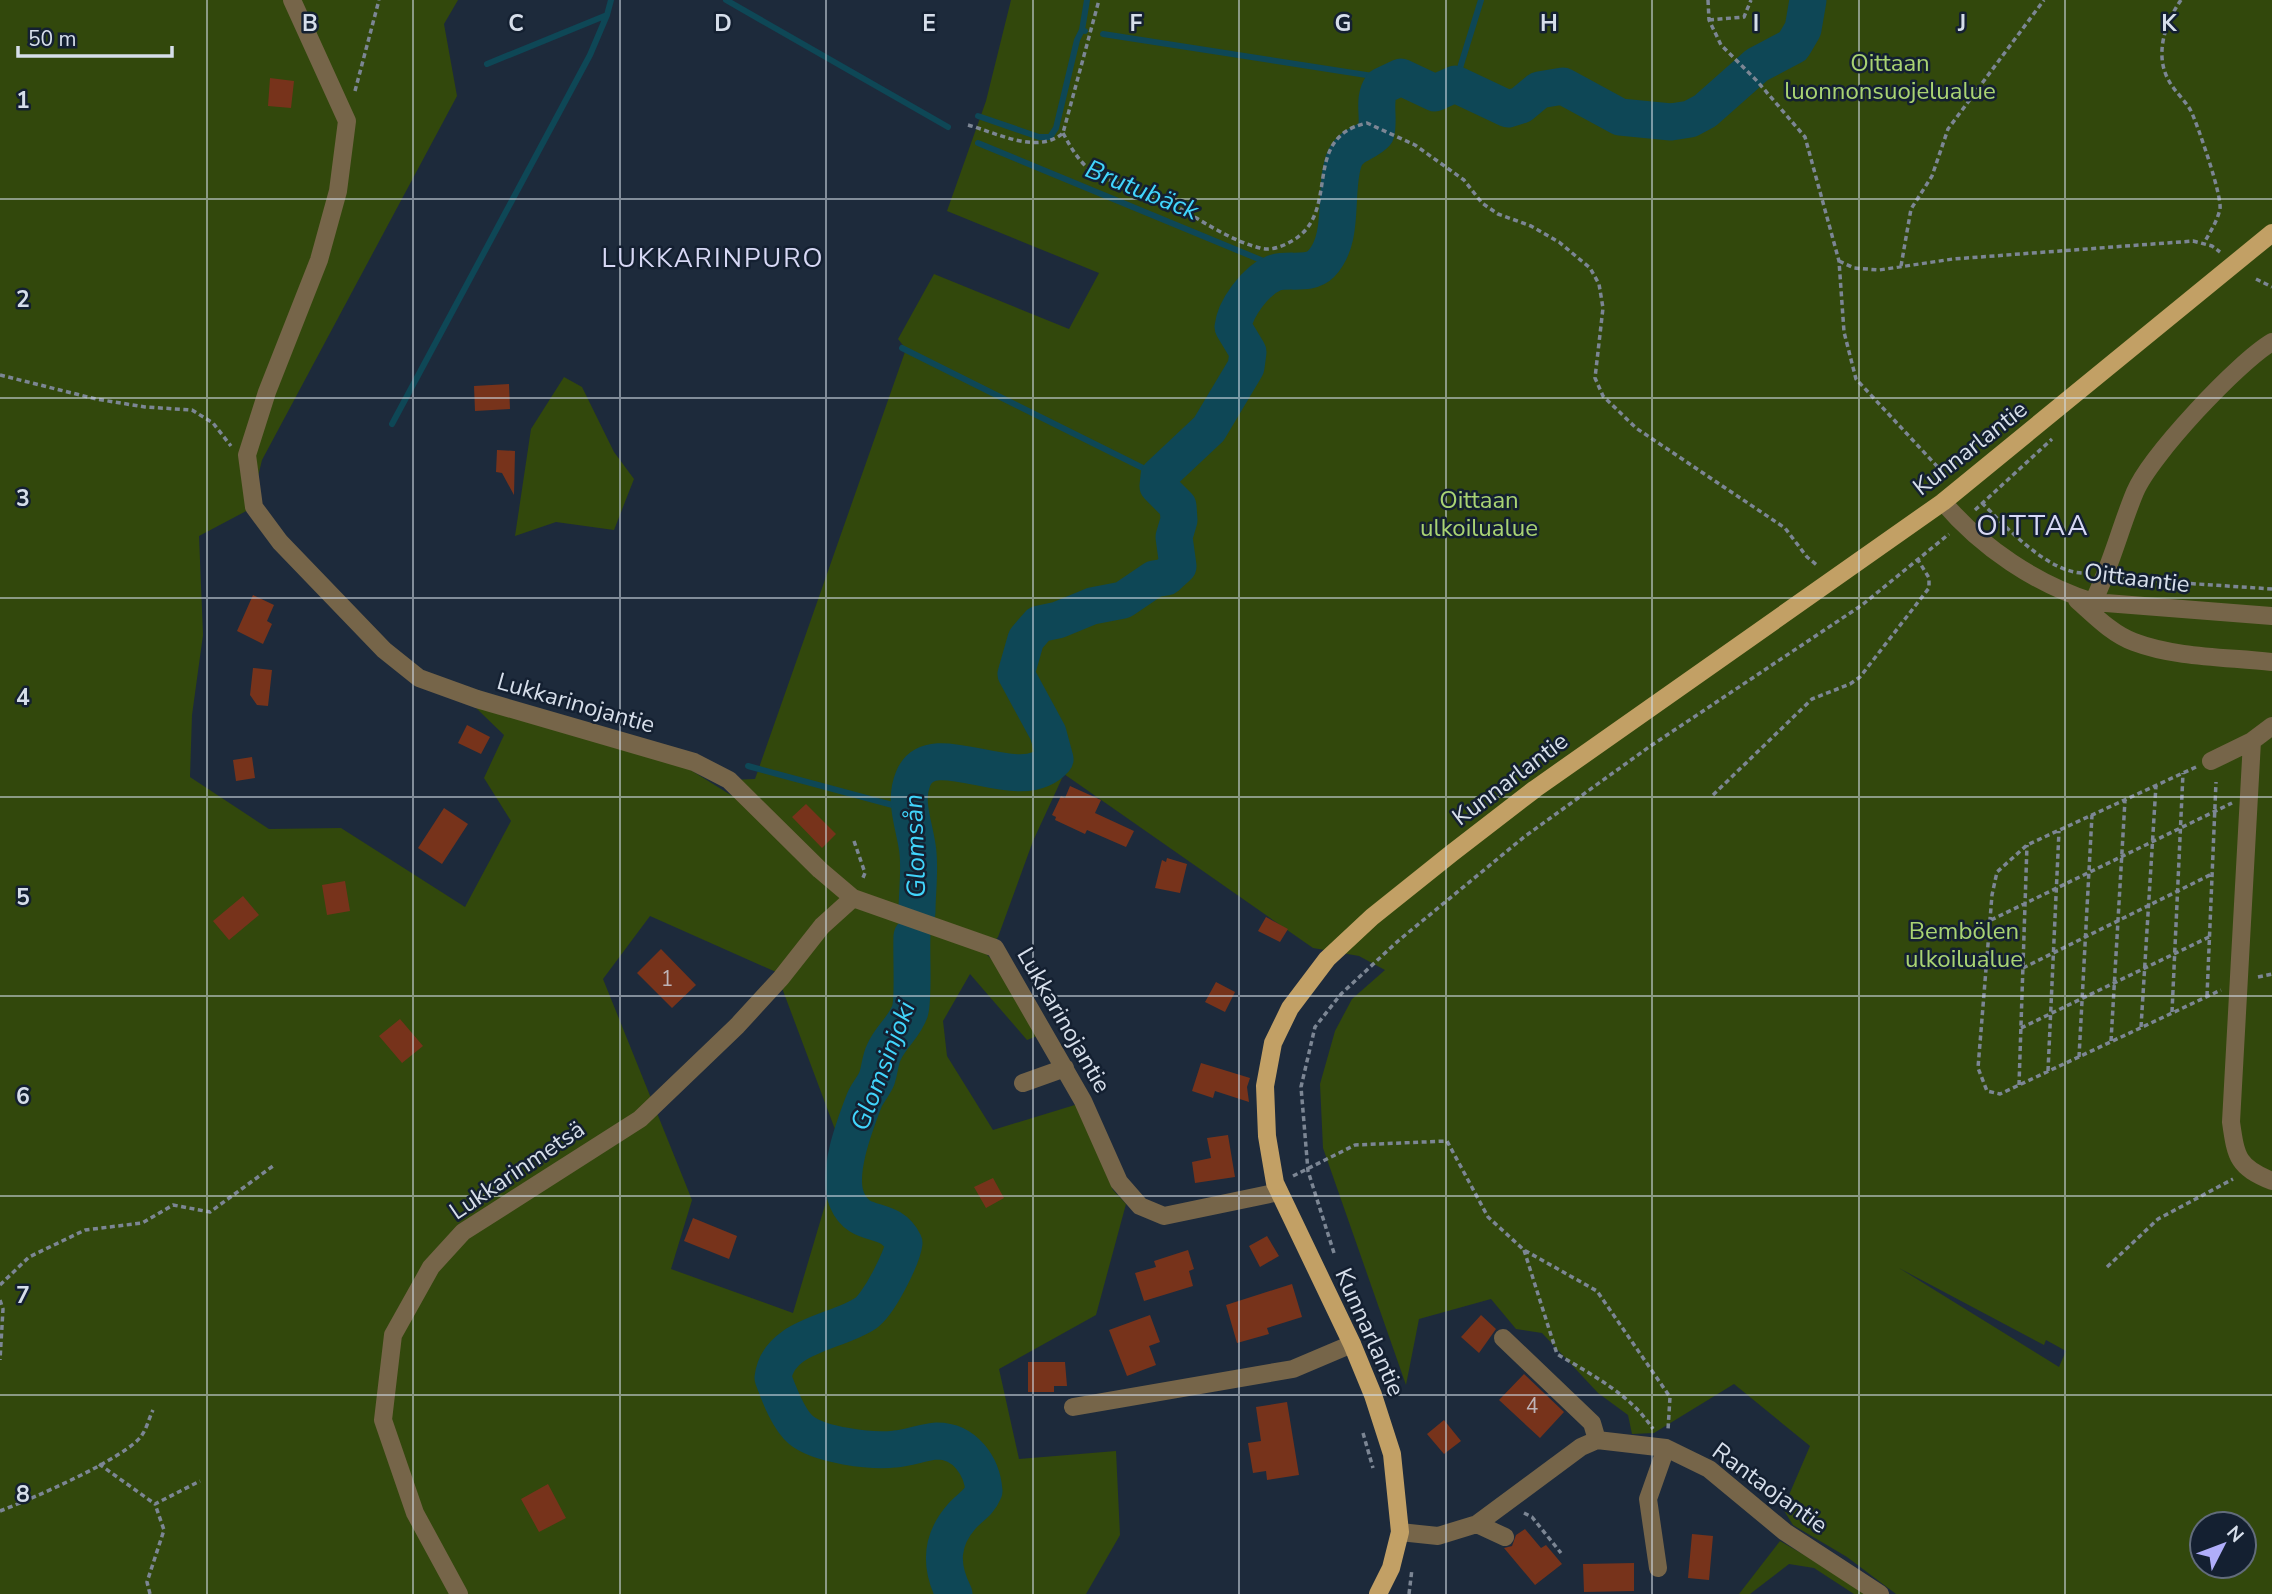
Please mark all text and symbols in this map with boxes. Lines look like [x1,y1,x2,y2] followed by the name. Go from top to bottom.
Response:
[302,8,318,39] text: B
[508,8,524,39] text: C
[714,8,732,39] text: D
[922,8,936,39] text: E
[1130,8,1143,39] text: F
[1335,8,1351,39] text: G
[1540,8,1558,39] text: H
[1753,8,1759,39] text: I
[1957,8,1966,39] text: J
[2161,8,2177,39] text: K
[18,14,172,58] scale bar
[28,25,77,53] text: 50 m
[1784,47,1996,107] park label: Oittaan luonnonsuojelualue
[16,85,30,116] text: 1
[1080,151,1205,229] water label: Brutubäck
[602,241,824,276] district label: LUKKARINPURO
[16,284,30,315] text: 2
[1906,393,2034,503] street label: Kunnarlantie
[16,483,30,514] text: 3
[1420,484,1538,544] park label: Oittaan ulkoilualue
[1976,507,2090,545] district label: OITTAA
[2082,556,2192,600] street label: Oittaantie
[493,665,659,741] street label: Lukkarinojantie
[16,682,30,713] text: 4
[1446,725,1574,833] street label: Kunnarlantie
[896,793,934,899] water label: Glomsån
[16,882,30,913] text: 5
[1905,915,2023,975] park label: Bembölen ulkoilualue
[1009,942,1119,1098] street label: Lukkarinojantie
[661,965,673,993] house number: 1
[842,995,924,1136] water label: Glomsinjoki
[16,1081,30,1112] text: 6
[443,1113,591,1227] street label: Lukkarinmetsä
[1328,1263,1412,1401] street label: Kunnarlantie
[16,1280,30,1311] text: 7
[1526,1392,1538,1420] house number: 4
[1706,1435,1834,1541] street label: Rantaojantie
[16,1479,30,1510] text: 8
[2188,1510,2258,1580] north arrow
[2220,1520,2249,1548] text: N

